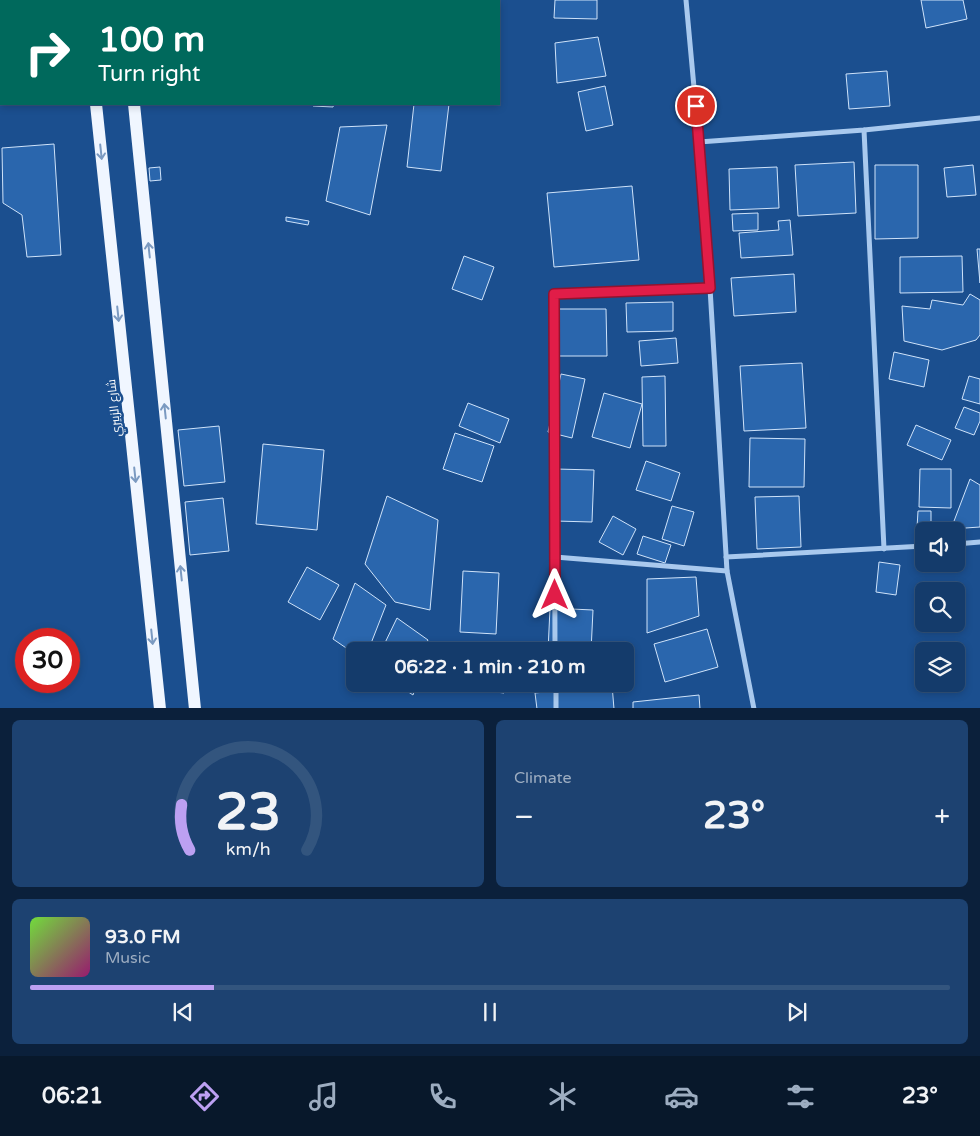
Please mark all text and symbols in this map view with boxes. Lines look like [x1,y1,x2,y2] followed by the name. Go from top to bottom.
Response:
[98,19,205,61] text: 100 m
[15,20,80,85] icon: right
[98,61,200,87] text: Turn right
[675,85,717,127] pin
[682,92,710,120] icon: arrive
[96,144,106,160] one-way arrow
[144,242,154,258] one-way arrow
[113,306,123,322] one-way arrow
[104,378,127,437] street label: شارع الزبيري
[160,404,170,420] one-way arrow
[130,467,140,483] one-way arrow
[915,522,965,692] map controls
[915,522,965,572] button: sound
[176,565,186,581] one-way arrow
[528,568,580,620] position arrow
[915,582,965,632] button: search
[15,628,80,693] speed limit sign: 30
[147,629,157,645] one-way arrow
[915,642,965,692] button: layers
[394,656,586,678] text: 06:22 · 1 min · 210 m
[514,768,572,788] text: Climate
[215,781,281,844] text: 23
[703,793,765,839] text: 23°
[514,800,534,834] text: −
[934,800,950,834] text: +
[226,839,270,860] text: km/h
[105,926,181,948] text: 93.0 FM
[105,948,150,968] text: Music
[169,998,197,1026] icon: previous
[476,998,504,1026] icon: pause
[783,998,811,1026] icon: next
[187,1079,222,1114] icon: directions
[306,1079,341,1114] icon: music
[425,1079,460,1114] icon: phone
[545,1079,580,1114] icon: climate
[664,1079,699,1114] icon: car
[783,1079,818,1114] icon: filters
[42,1083,103,1109] text: 06:21
[902,1083,938,1109] text: 23°

